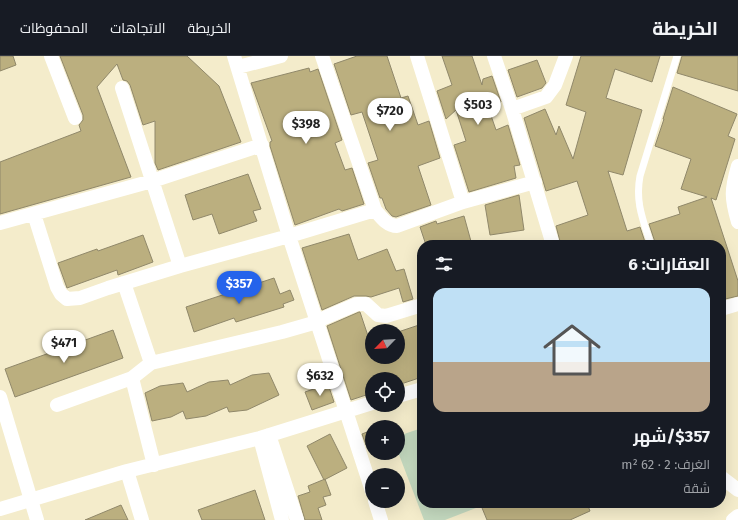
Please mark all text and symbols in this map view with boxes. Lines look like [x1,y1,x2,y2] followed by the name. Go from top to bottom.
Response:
[652,17,718,40] text: الخريطة
[20,20,88,37] text: المحفوظات
[110,20,166,37] text: الاتجاهات
[188,20,231,37] text: الخريطة
[454,92,502,126] pin: $503
[464,97,492,112] text: $503
[366,98,414,132] pin: $720
[376,103,404,118] text: $720
[282,111,330,145] pin: $398
[292,116,320,131] text: $398
[433,253,455,275] icon: filters
[628,254,710,275] text: العقارات: 6
[215,271,263,305] pin: $357
[226,276,252,291] text: $357
[536,314,608,386] icon: home
[365,324,405,364] north arrow
[365,324,405,508] map controls
[40,330,88,364] pin: $471
[51,335,77,350] text: $471
[296,363,344,397] pin: $632
[306,368,334,383] text: $632
[365,372,405,412] button: locate
[365,420,405,460] button: +
[633,426,710,447] text: $357/شهر
[621,457,710,472] text: الغرف: 2 · 62 m²
[365,468,405,508] button: −
[683,481,710,496] text: شقة

